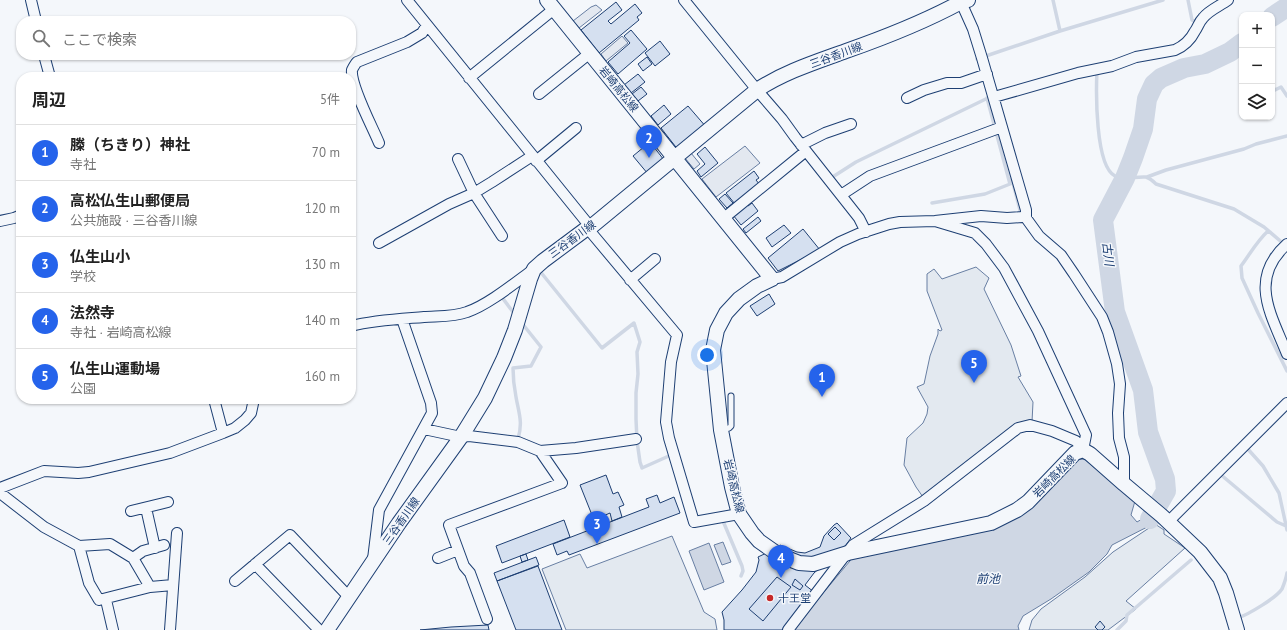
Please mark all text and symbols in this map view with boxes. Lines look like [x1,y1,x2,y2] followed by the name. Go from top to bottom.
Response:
[1239,12,1275,120] map controls
[1239,12,1275,48] button: +
[16,16,356,60] search box
[30,27,52,49] icon: search
[62,30,137,49] text: ここで検索
[808,39,864,71] street label: 三谷香川線
[1239,48,1275,84] button: −
[596,63,642,115] street label: 岩崎高松線
[1239,84,1275,120] button: layers
[32,89,66,111] text: 周辺
[320,91,340,108] text: 5件
[636,125,662,158] pin: 2
[70,135,190,154] text: 榺（ちきり）神社
[41,144,49,161] text: 1
[312,144,340,161] text: 70 m
[70,156,96,173] text: 寺社
[70,191,190,210] text: 高松仏生山郵便局
[41,200,49,217] text: 2
[305,200,340,217] text: 120 m
[70,212,197,229] text: 公共施設 · 三谷香川線
[546,217,598,261] street label: 三谷香川線
[1100,241,1118,269] water label: 古川
[70,247,130,266] text: 仏生山小
[41,256,49,273] text: 3
[305,256,340,273] text: 130 m
[70,268,96,285] text: 学校
[70,303,115,322] text: 法然寺
[41,312,49,329] text: 4
[305,312,340,329] text: 140 m
[70,324,171,341] text: 寺社 · 岩崎高松線
[697,345,717,365] your location
[961,350,987,383] pin: 5
[70,359,160,378] text: 仏生山運動場
[809,364,835,397] pin: 1
[41,368,49,385] text: 5
[305,368,340,385] text: 160 m
[70,380,96,397] text: 公園
[1030,452,1078,500] street label: 岩崎高松線
[721,458,747,514] street label: 岩崎高松線
[379,494,423,548] street label: 三谷香川線
[584,511,610,544] pin: 3
[768,545,794,578] pin: 4
[976,571,1001,586] water label: 前池
[778,591,811,605] place label: 十王堂
[765,593,775,603] marker: 十王堂

